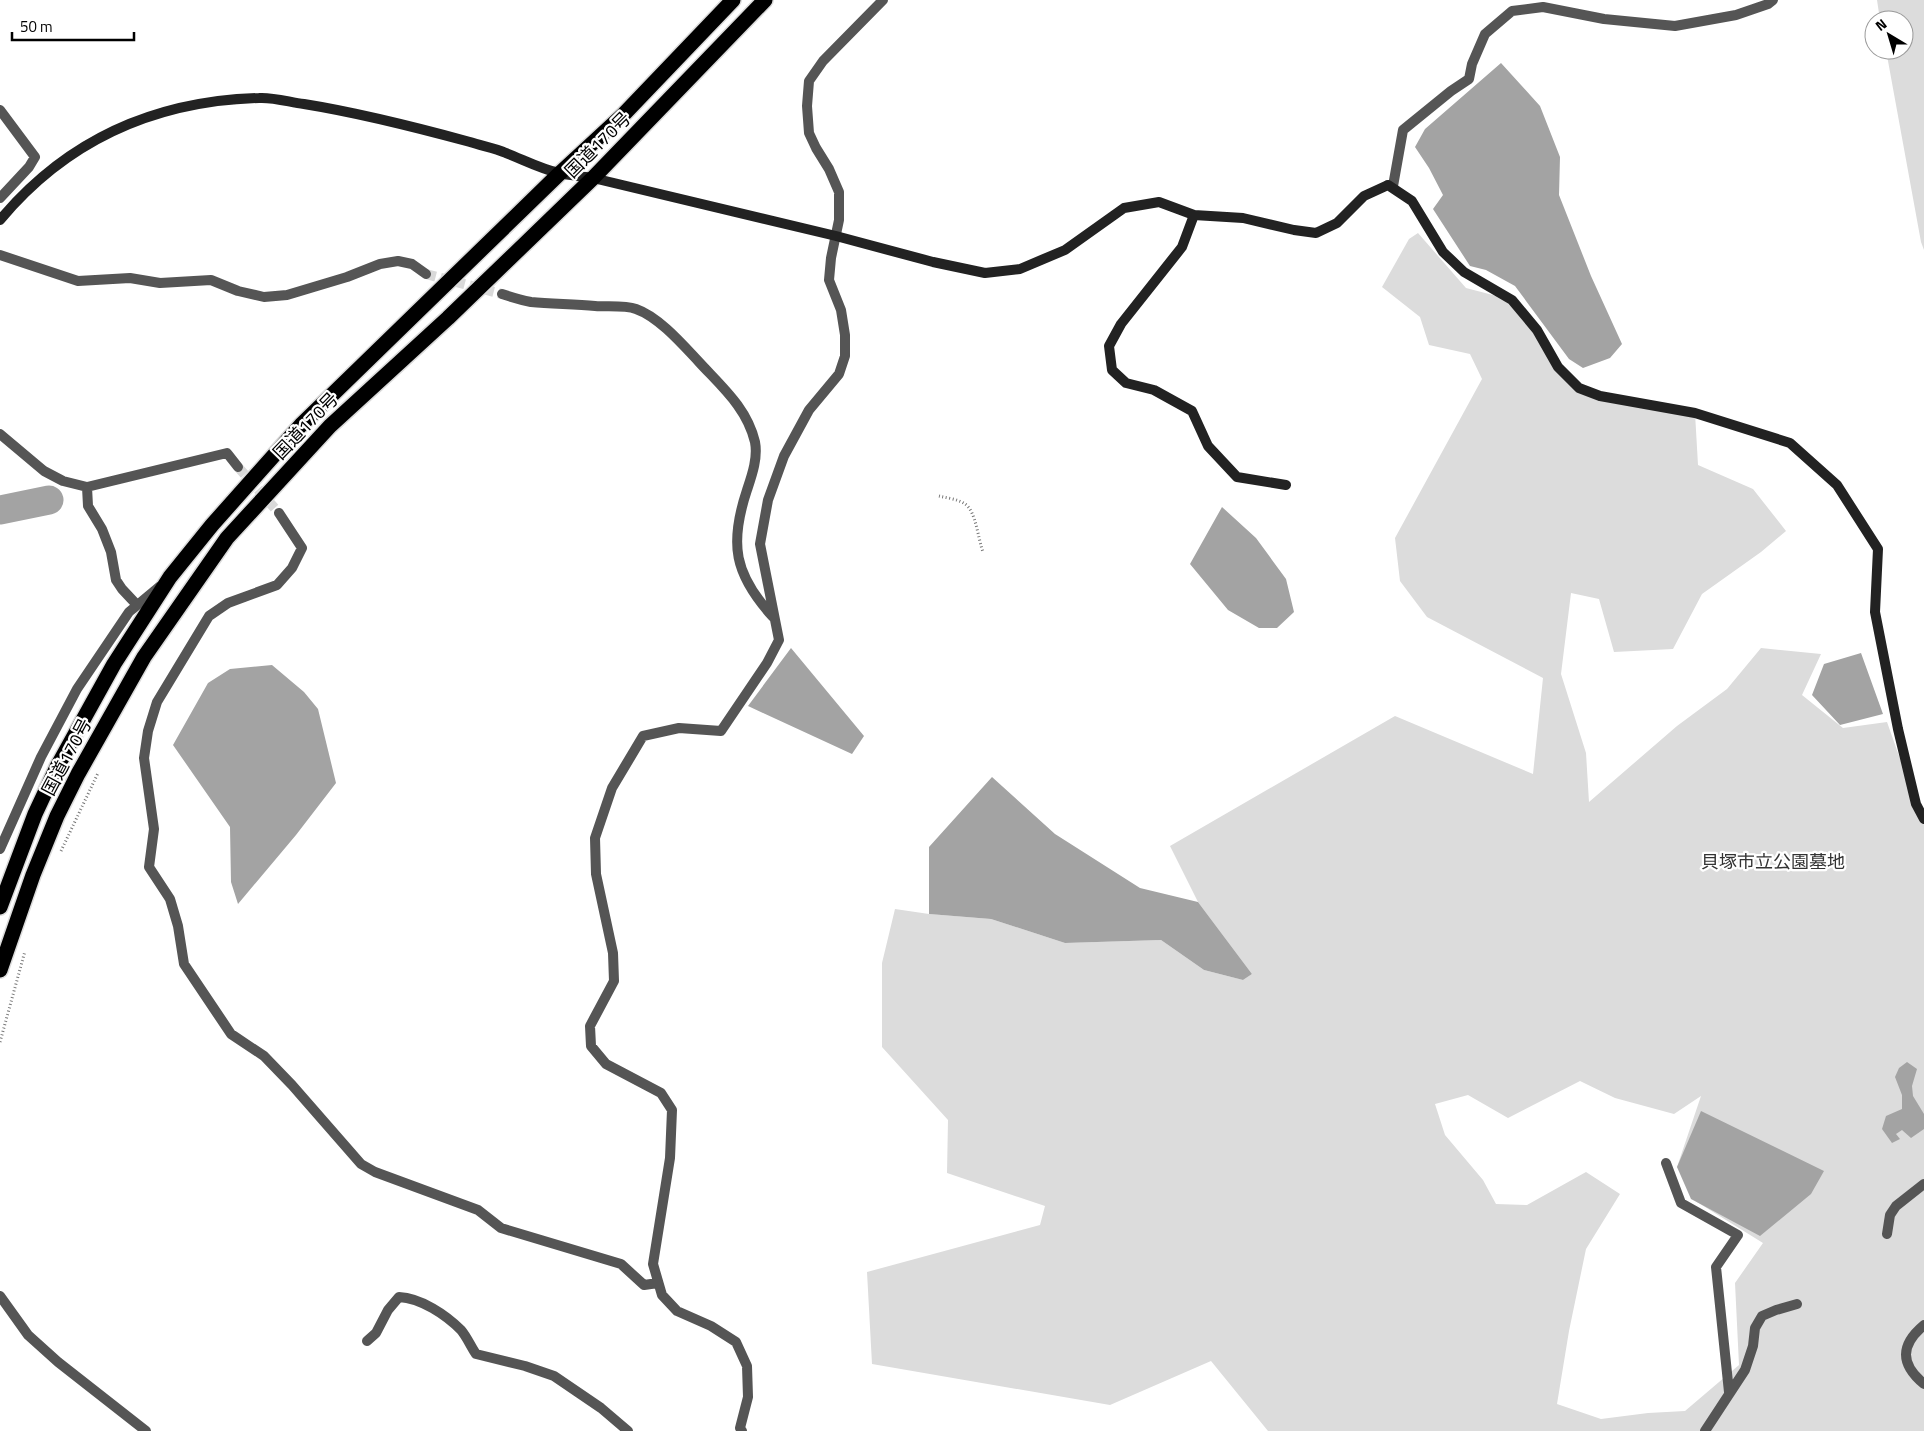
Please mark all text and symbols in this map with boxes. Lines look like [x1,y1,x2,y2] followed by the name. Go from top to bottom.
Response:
[12,10,135,42] scale bar
[1864,10,1914,60] north arrow
[1870,13,1891,36] text: N
[20,15,53,38] text: 50 m
[558,105,637,184] street label: 国道170号
[267,386,345,465] street label: 国道170号
[35,713,98,800] street label: 国道170号
[1701,848,1845,875] park label: 貝塚市立公園墓地

